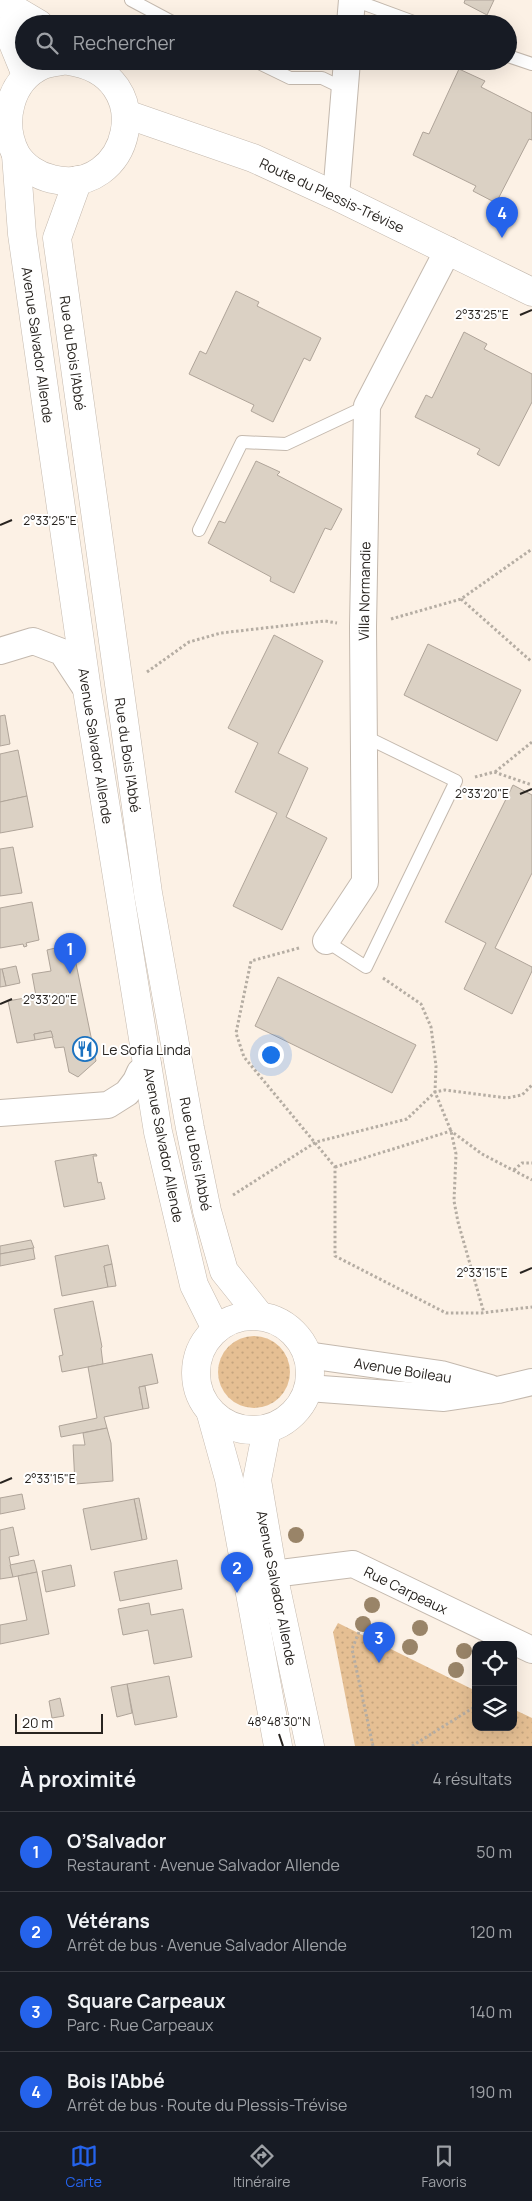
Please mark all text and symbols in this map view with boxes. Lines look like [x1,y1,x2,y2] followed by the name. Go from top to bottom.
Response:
[15,15,517,70] search box
[33,29,61,57] icon: search
[73,30,175,56] text: Rechercher
[257,153,407,237] street label: Route du Plessis-Trévise
[486,197,518,238] pin: 4
[18,266,58,424] street label: Avenue Salvador Allende
[56,294,90,412] street label: Rue du Bois l'Abbé
[455,306,509,323] text: 2°33'25"E
[23,512,77,529] text: 2°33'25"E
[354,541,374,641] street label: Villa Normandie
[74,667,118,825] street label: Avenue Salvador Allende
[111,696,145,814] street label: Rue du Bois l'Abbé
[455,785,509,802] text: 2°33'20"E
[54,933,86,974] pin: 1
[23,991,77,1008] text: 2°33'20"E
[72,1036,98,1062] restaurant icon: Le Sofia Linda
[102,1040,191,1059] place label: Le Sofia Linda
[258,1042,284,1068] your location
[140,1066,188,1224] street label: Avenue Salvador Allende
[176,1095,216,1213] street label: Rue du Bois l'Abbé
[456,1264,508,1281] text: 2°33'15"E
[353,1353,453,1387] street label: Avenue Boileau
[24,1470,76,1487] text: 2°33'15"E
[253,1509,301,1667] street label: Avenue Salvador Allende
[221,1552,253,1593] pin: 2
[361,1562,452,1619] street label: Rue Carpeaux
[363,1622,395,1663] pin: 3
[472,1641,517,1731] map controls
[472,1641,517,1686] button: locate
[472,1686,517,1731] button: layers
[15,1711,102,1734] scale bar
[22,1713,53,1732] text: 20 m
[248,1713,310,1730] text: 48°48'30"N
[20,1765,136,1793] text: À proximité
[433,1768,512,1790] text: 4 résultats
[67,1828,166,1854] text: O’Salvador
[32,1841,40,1863] text: 1
[476,1841,512,1863] text: 50 m
[67,1854,340,1876] text: Restaurant · Avenue Salvador Allende
[67,1908,150,1934] text: Vétérans
[31,1921,41,1943] text: 2
[470,1921,512,1943] text: 120 m
[67,1934,347,1956] text: Arrêt de bus · Avenue Salvador Allende
[67,1988,226,2014] text: Square Carpeaux
[31,2001,41,2023] text: 3
[470,2001,512,2023] text: 140 m
[67,2014,213,2036] text: Parc · Rue Carpeaux
[67,2068,165,2094] text: Bois l'Abbé
[31,2081,41,2103] text: 4
[469,2081,512,2103] text: 190 m
[67,2094,347,2116] text: Arrêt de bus · Route du Plessis-Trévise
[66,2142,102,2191] tab: Carte
[233,2142,290,2191] tab: Itinéraire
[421,2142,466,2191] tab: Favoris

